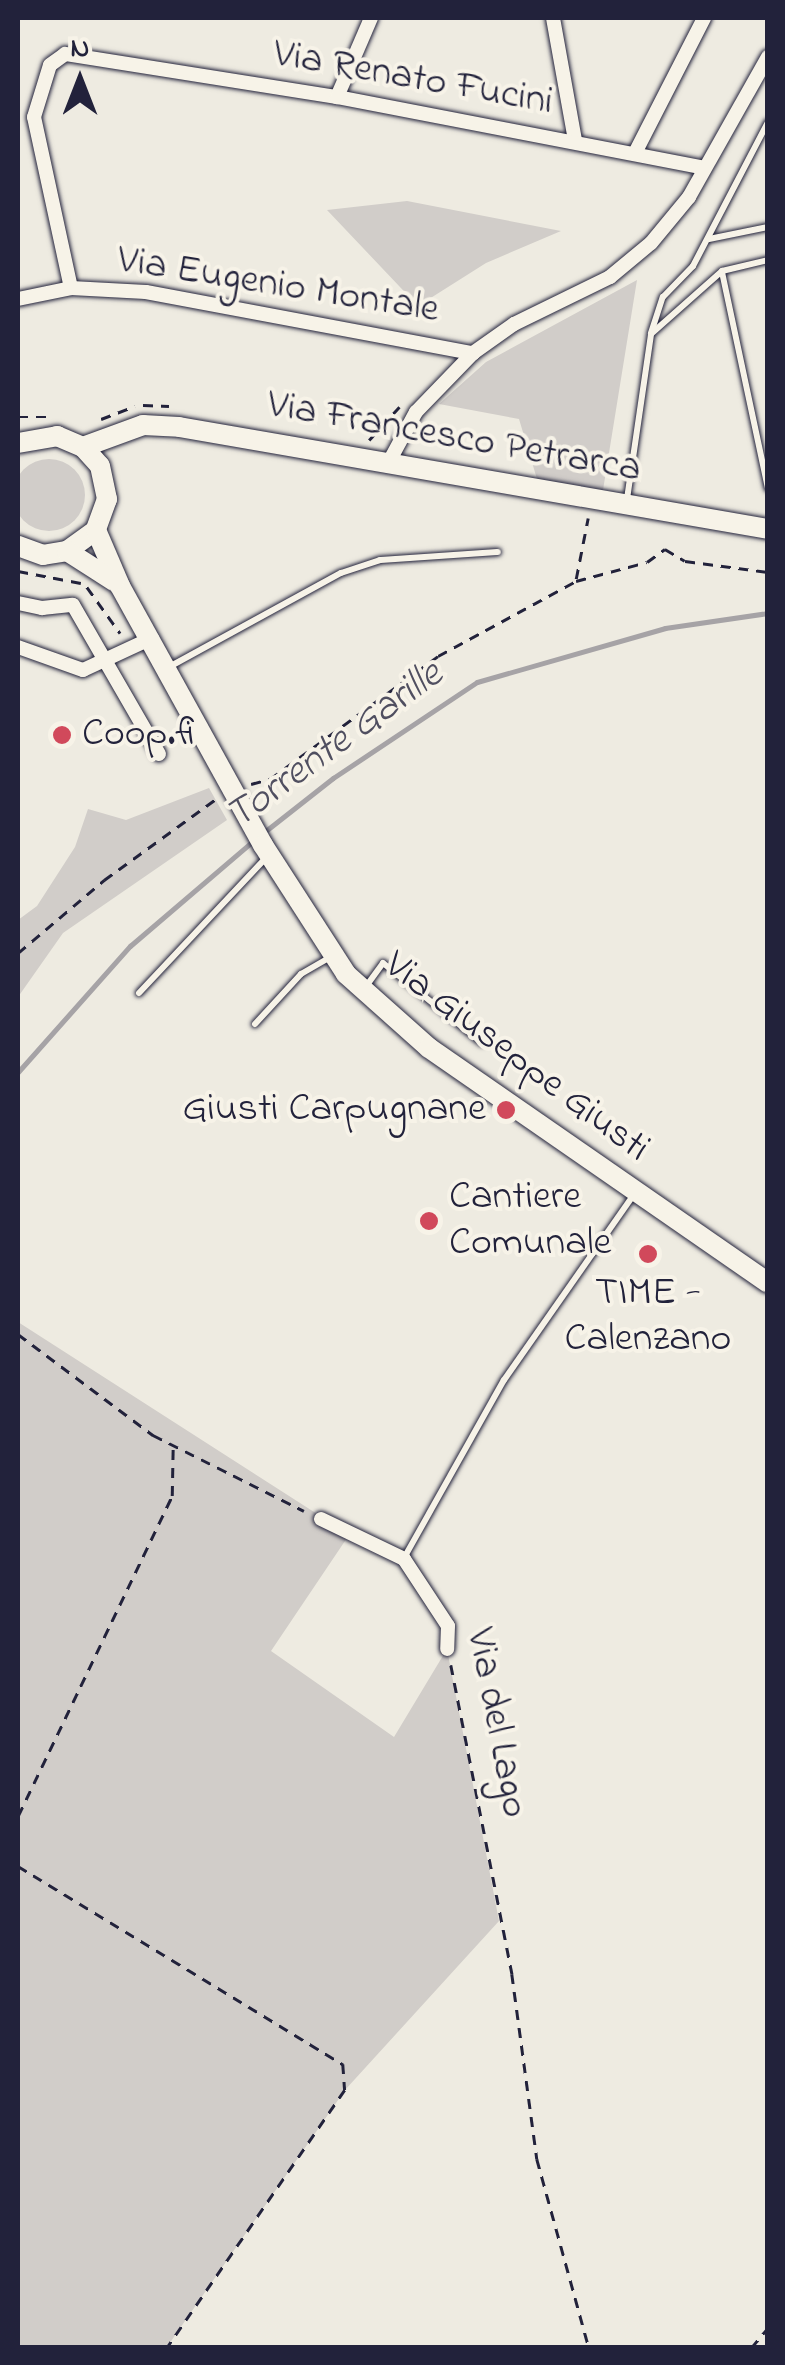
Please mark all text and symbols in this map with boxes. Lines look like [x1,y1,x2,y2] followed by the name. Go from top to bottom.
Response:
[71,29,89,70] text: N
[30,30,130,130] north arrow
[270,31,556,127] street label: Via Renato Fucini
[114,237,442,335] street label: Via Eugenio Montale
[263,381,645,495] street label: Via Francesco Petrarca
[217,650,453,842] water label: Torrente Garille
[82,711,201,759] place label: Coop.fi
[51,724,73,746] marker: Coop.fi
[374,942,658,1174] street label: Via Giuseppe Giusti
[183,1086,486,1134] place label: Giusti Carpugnane
[495,1099,517,1121] marker: Giusti Carpugnane
[449,1174,612,1268] place label: Cantiere Comunale
[418,1210,440,1232] marker: Cantiere Comunale
[637,1243,659,1265] marker: TIME - Calenzano
[565,1270,731,1364] place label: TIME - Calenzano
[454,1624,538,1822] street label: Via del Lago

